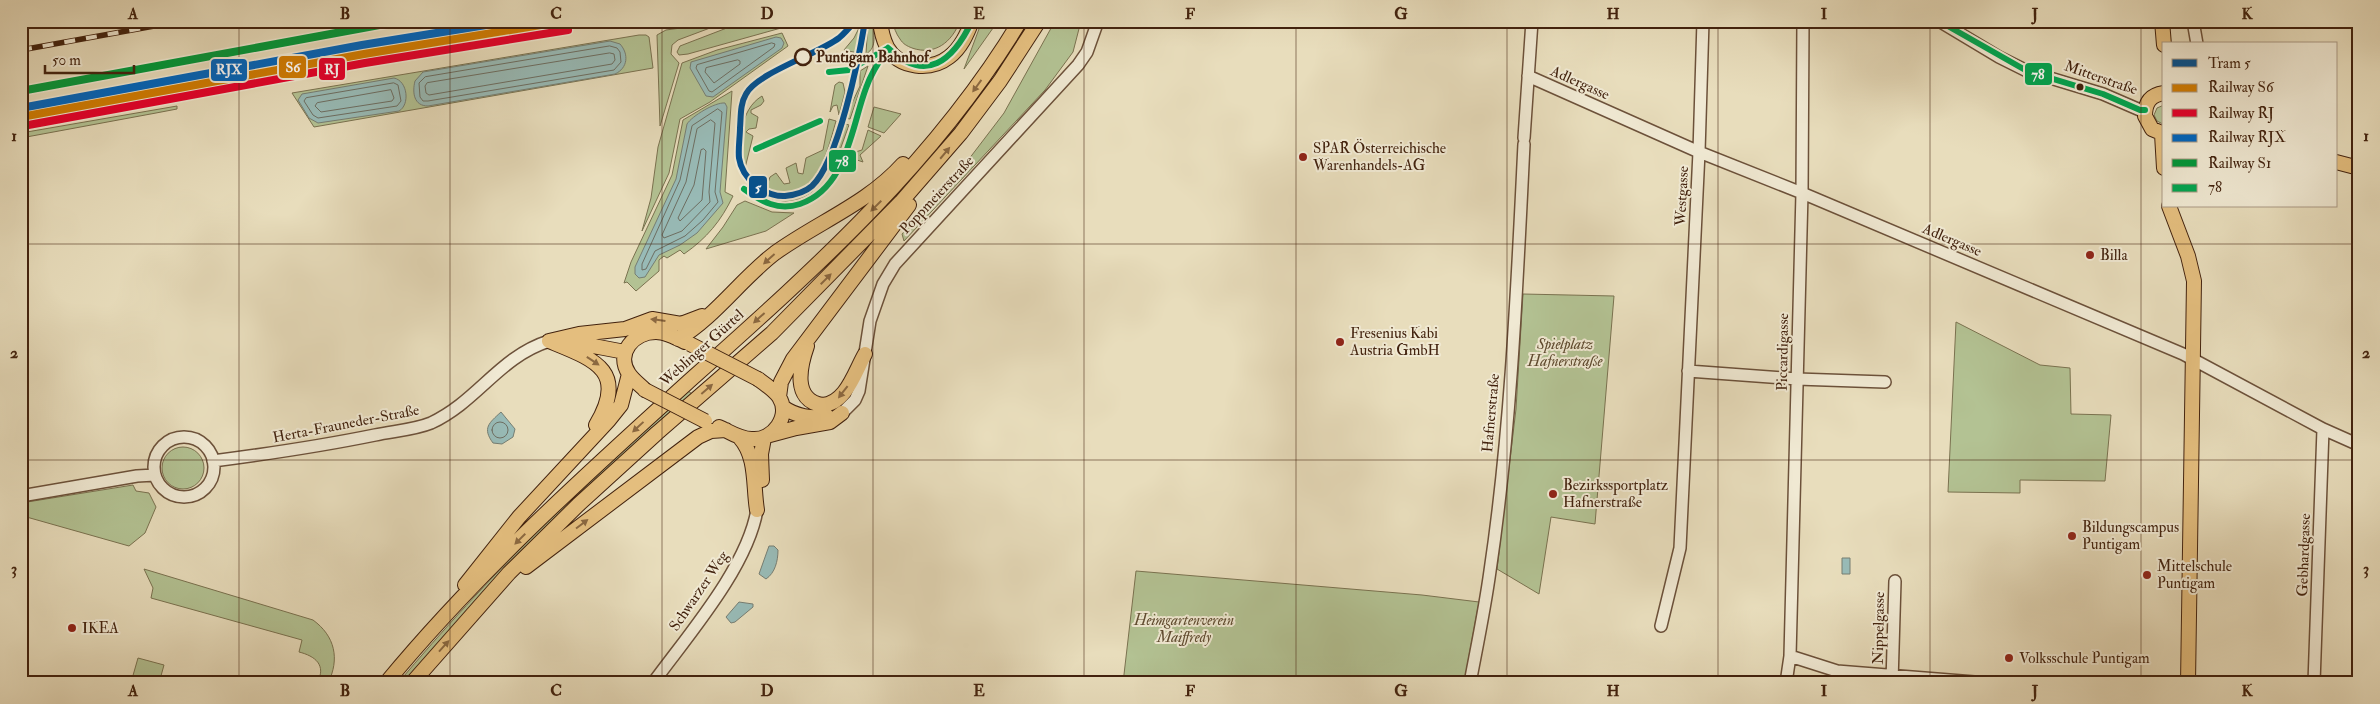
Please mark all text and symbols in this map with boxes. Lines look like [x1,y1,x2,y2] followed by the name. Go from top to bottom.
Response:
[127,4,139,24] text: A
[340,4,350,24] text: B
[550,4,562,24] text: C
[760,4,774,24] text: D
[973,4,985,24] text: E
[1185,4,1195,24] text: F
[1394,4,1408,24] text: G
[1606,4,1620,24] text: H
[1821,4,1828,24] text: I
[2031,4,2039,25] text: J
[2241,4,2253,24] text: K
[45,42,134,74] scale bar
[2162,42,2338,208] legend
[794,48,812,66] marker: Puntigam Bahnhof
[816,48,932,68] place label: Puntigam Bahnhof
[52,51,81,70] text: 50 m
[2208,54,2251,73] text: Tram 5
[278,55,307,79] line badge: S6
[318,57,346,81] line badge: RJ
[2062,57,2140,99] street label: Mitterstraße
[210,58,248,82] line badge: RJX
[286,59,301,76] text: S6
[216,61,242,79] text: RJX
[324,61,340,79] text: RJ
[1547,61,1612,104] street label: Adlergasse
[2024,62,2053,86] line badge: 78
[2032,66,2045,83] text: 78
[2208,78,2275,97] text: Railway S6
[972,79,982,93] one-way arrow
[2075,82,2085,92] unlabelled marker
[2208,104,2274,124] text: Railway RJ
[11,126,17,146] text: 1
[2363,126,2369,146] text: 1
[2208,128,2286,148] text: Railway RJX
[1312,138,1446,175] place label: SPAR Österreichische Warenhandels-AG
[940,147,951,160] one-way arrow
[828,149,857,173] line badge: 78
[1297,151,1309,163] marker: SPAR Österreichische Warenhandels-AG
[896,152,979,239] street label: Poppmeierstraße
[836,153,849,170] text: 78
[2208,154,2271,173] text: Railway S1
[1671,165,1693,228] street label: Westgasse
[748,175,768,199] line badge: 5
[2208,178,2222,197] text: 78
[755,179,762,196] text: 5
[870,200,882,212] one-way arrow
[1919,219,1985,261] street label: Adlergasse
[2100,246,2128,265] place label: Billa
[2084,249,2096,261] marker: Billa
[762,254,775,265] one-way arrow
[820,273,832,285] one-way arrow
[655,305,748,391] street label: Weblinger Gürtel
[752,313,765,324] one-way arrow
[1773,313,1793,391] street label: Piccardigasse
[650,316,666,324] one-way arrow
[1349,324,1440,360] place label: Fresenius Kabi Austria GmbH
[1527,335,1603,371] park label: Spielplatz Hafnerstraße
[1334,336,1346,348] marker: Fresenius Kabi Austria GmbH
[10,343,18,363] text: 2
[2362,343,2370,363] text: 2
[586,356,600,366] one-way arrow
[1478,373,1504,453] street label: Hafnerstraße
[700,383,712,395] one-way arrow
[838,385,849,398] one-way arrow
[271,400,421,448] street label: Herta-Frauneder-Straße
[632,422,645,433] one-way arrow
[1563,476,1668,512] place label: Bezirkssportplatz Hafnerstraße
[1547,488,1559,500] marker: Bezirkssportplatz Hafnerstraße
[2293,513,2315,597] street label: Gebhardgasse
[575,518,588,529] one-way arrow
[2082,518,2179,554] place label: Bildungscampus Puntigam
[2066,530,2078,542] marker: Bildungscampus Puntigam
[514,533,526,545] one-way arrow
[665,547,733,635] street label: Schwarzer Weg
[2157,557,2232,593] place label: Mittelschule Puntigam
[11,559,17,579] text: 3
[2363,559,2369,579] text: 3
[2141,569,2153,581] marker: Mittelschule Puntigam
[1869,592,1890,665] street label: Nippelgasse
[1133,611,1234,647] park label: Heimgartenverein Maiffredy
[82,619,119,638] place label: IKEA
[66,622,78,634] marker: IKEA
[438,641,450,653] one-way arrow
[2019,649,2150,668] place label: Volksschule Puntigam
[2003,652,2015,664] marker: Volksschule Puntigam
[127,681,139,701] text: A
[340,681,350,701] text: B
[550,681,562,701] text: C
[760,681,774,701] text: D
[973,681,985,701] text: E
[1185,681,1195,701] text: F
[1394,681,1408,701] text: G
[1606,681,1620,701] text: H
[1821,681,1828,701] text: I
[2031,681,2039,702] text: J
[2241,681,2253,701] text: K

